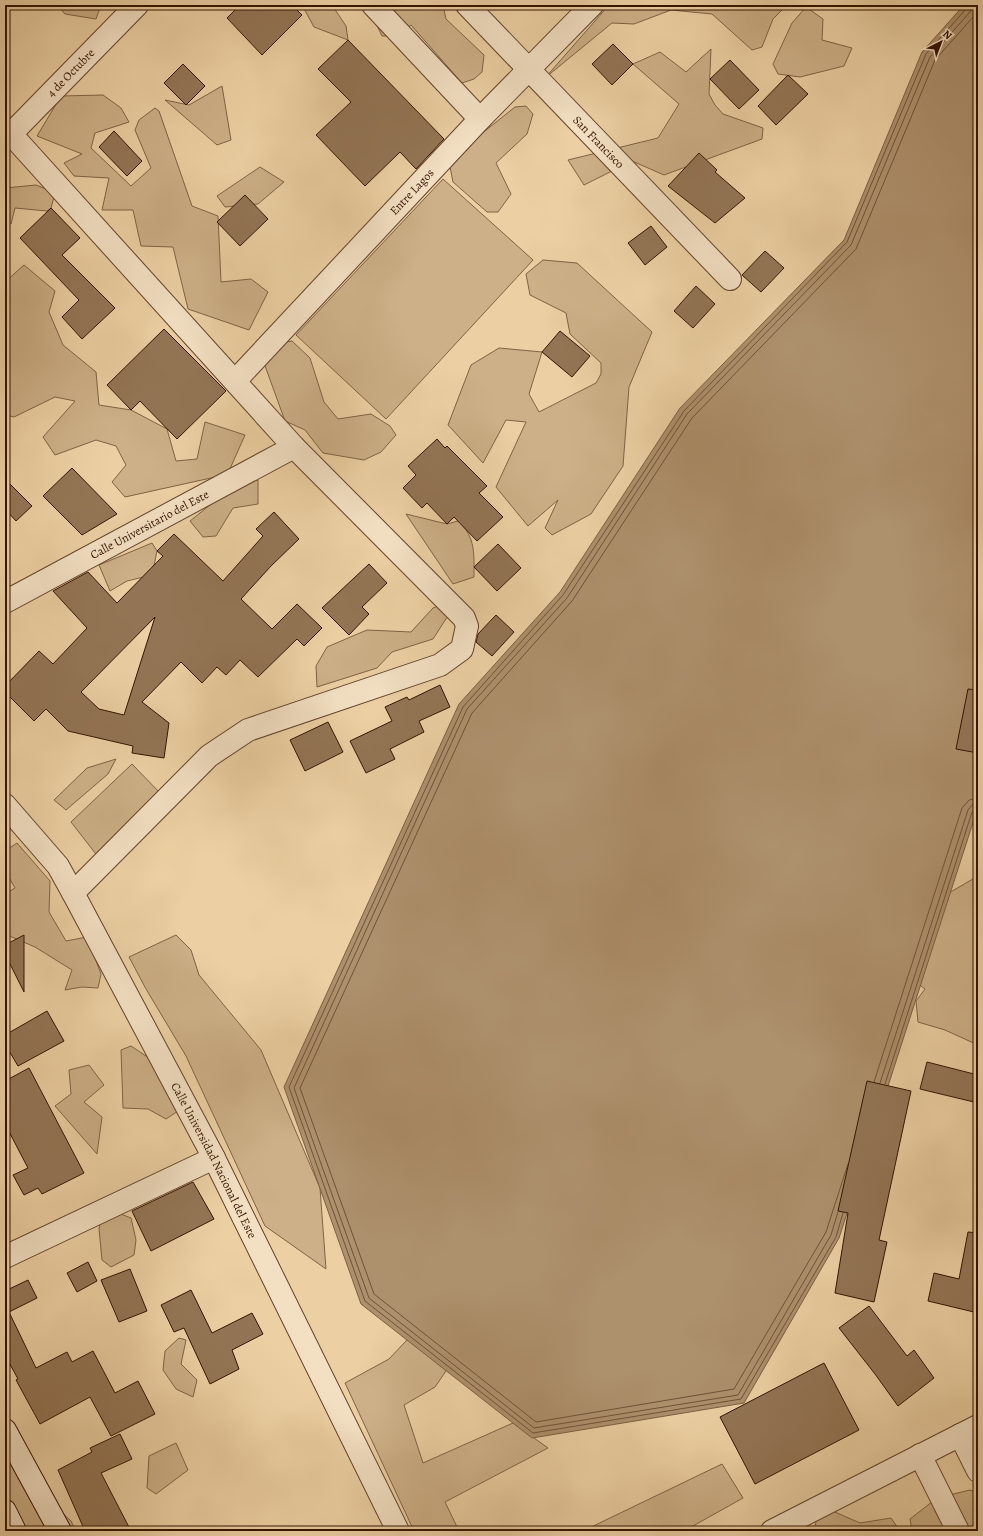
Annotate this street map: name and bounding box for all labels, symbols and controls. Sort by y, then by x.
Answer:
north arrow [921,22,961,62]
text: N [939,27,955,43]
street label: 4 de Octubre [43,45,98,101]
street label: San Francisco [569,112,628,172]
street label: Entre Lagos [386,165,438,218]
street label: Calle Universitario del Este [87,486,212,563]
street label: Calle Universidad Nacional del Este [167,1080,260,1241]

